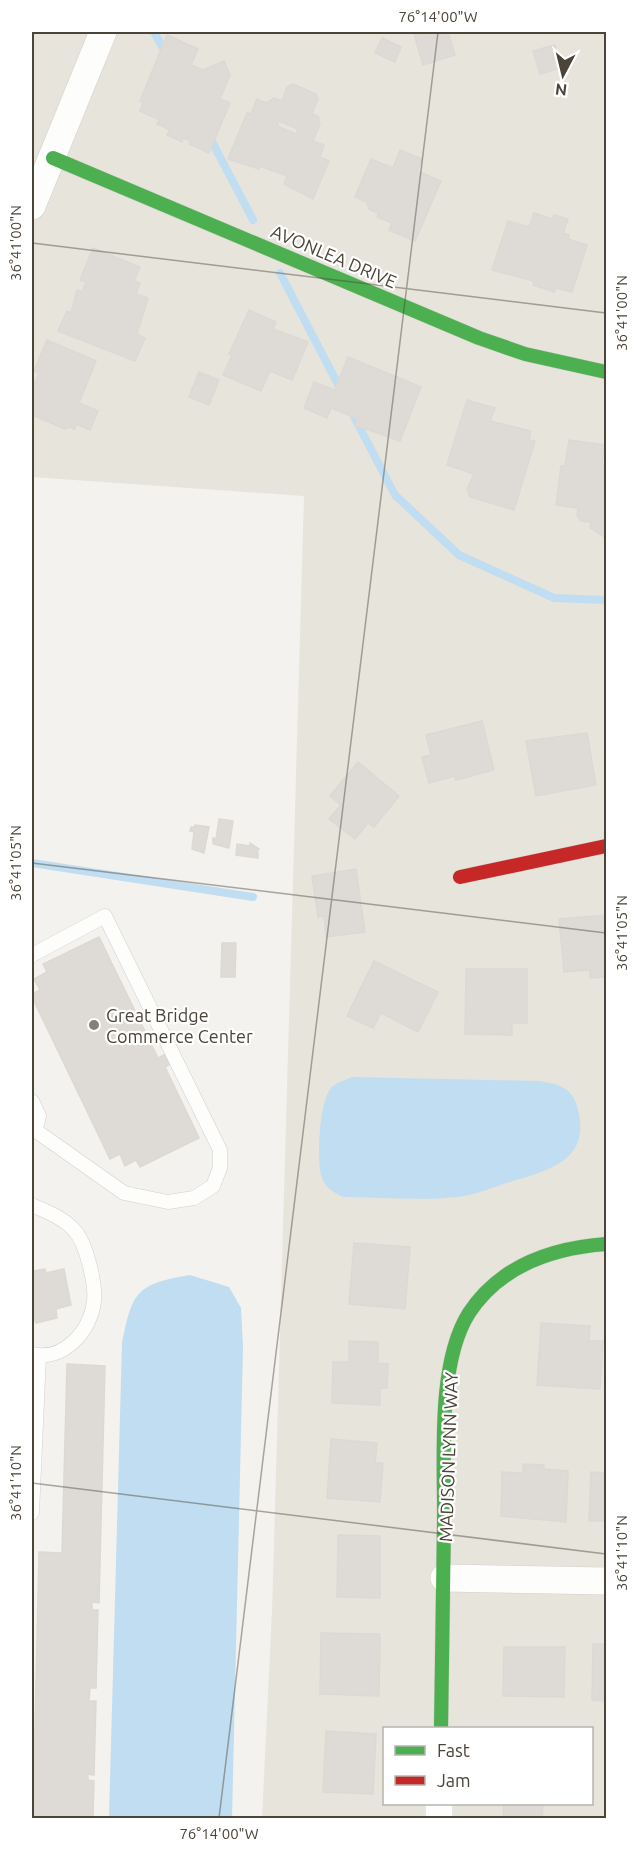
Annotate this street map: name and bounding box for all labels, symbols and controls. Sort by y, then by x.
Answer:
text: 76°14'00"W [398,8,478,25]
north arrow [533,45,593,105]
text: N [554,80,568,100]
text: 36°41'00"N [7,205,24,281]
street label: AVONLEA DRIVE [268,221,400,291]
text: 36°41'00"N [613,275,630,351]
text: 36°41'05"N [7,825,24,901]
text: 36°41'05"N [613,895,630,971]
place label: Great Bridge Commerce Center [106,1005,253,1046]
marker: Great Bridge Commerce Center [87,1018,101,1032]
street label: MADISON LYNN WAY [435,1371,461,1542]
text: 36°41'10"N [7,1445,24,1521]
text: 36°41'10"N [613,1515,630,1591]
legend [383,1727,593,1805]
text: Fast [437,1740,470,1760]
text: Jam [437,1770,471,1790]
text: 76°14'00"W [179,1825,259,1842]

